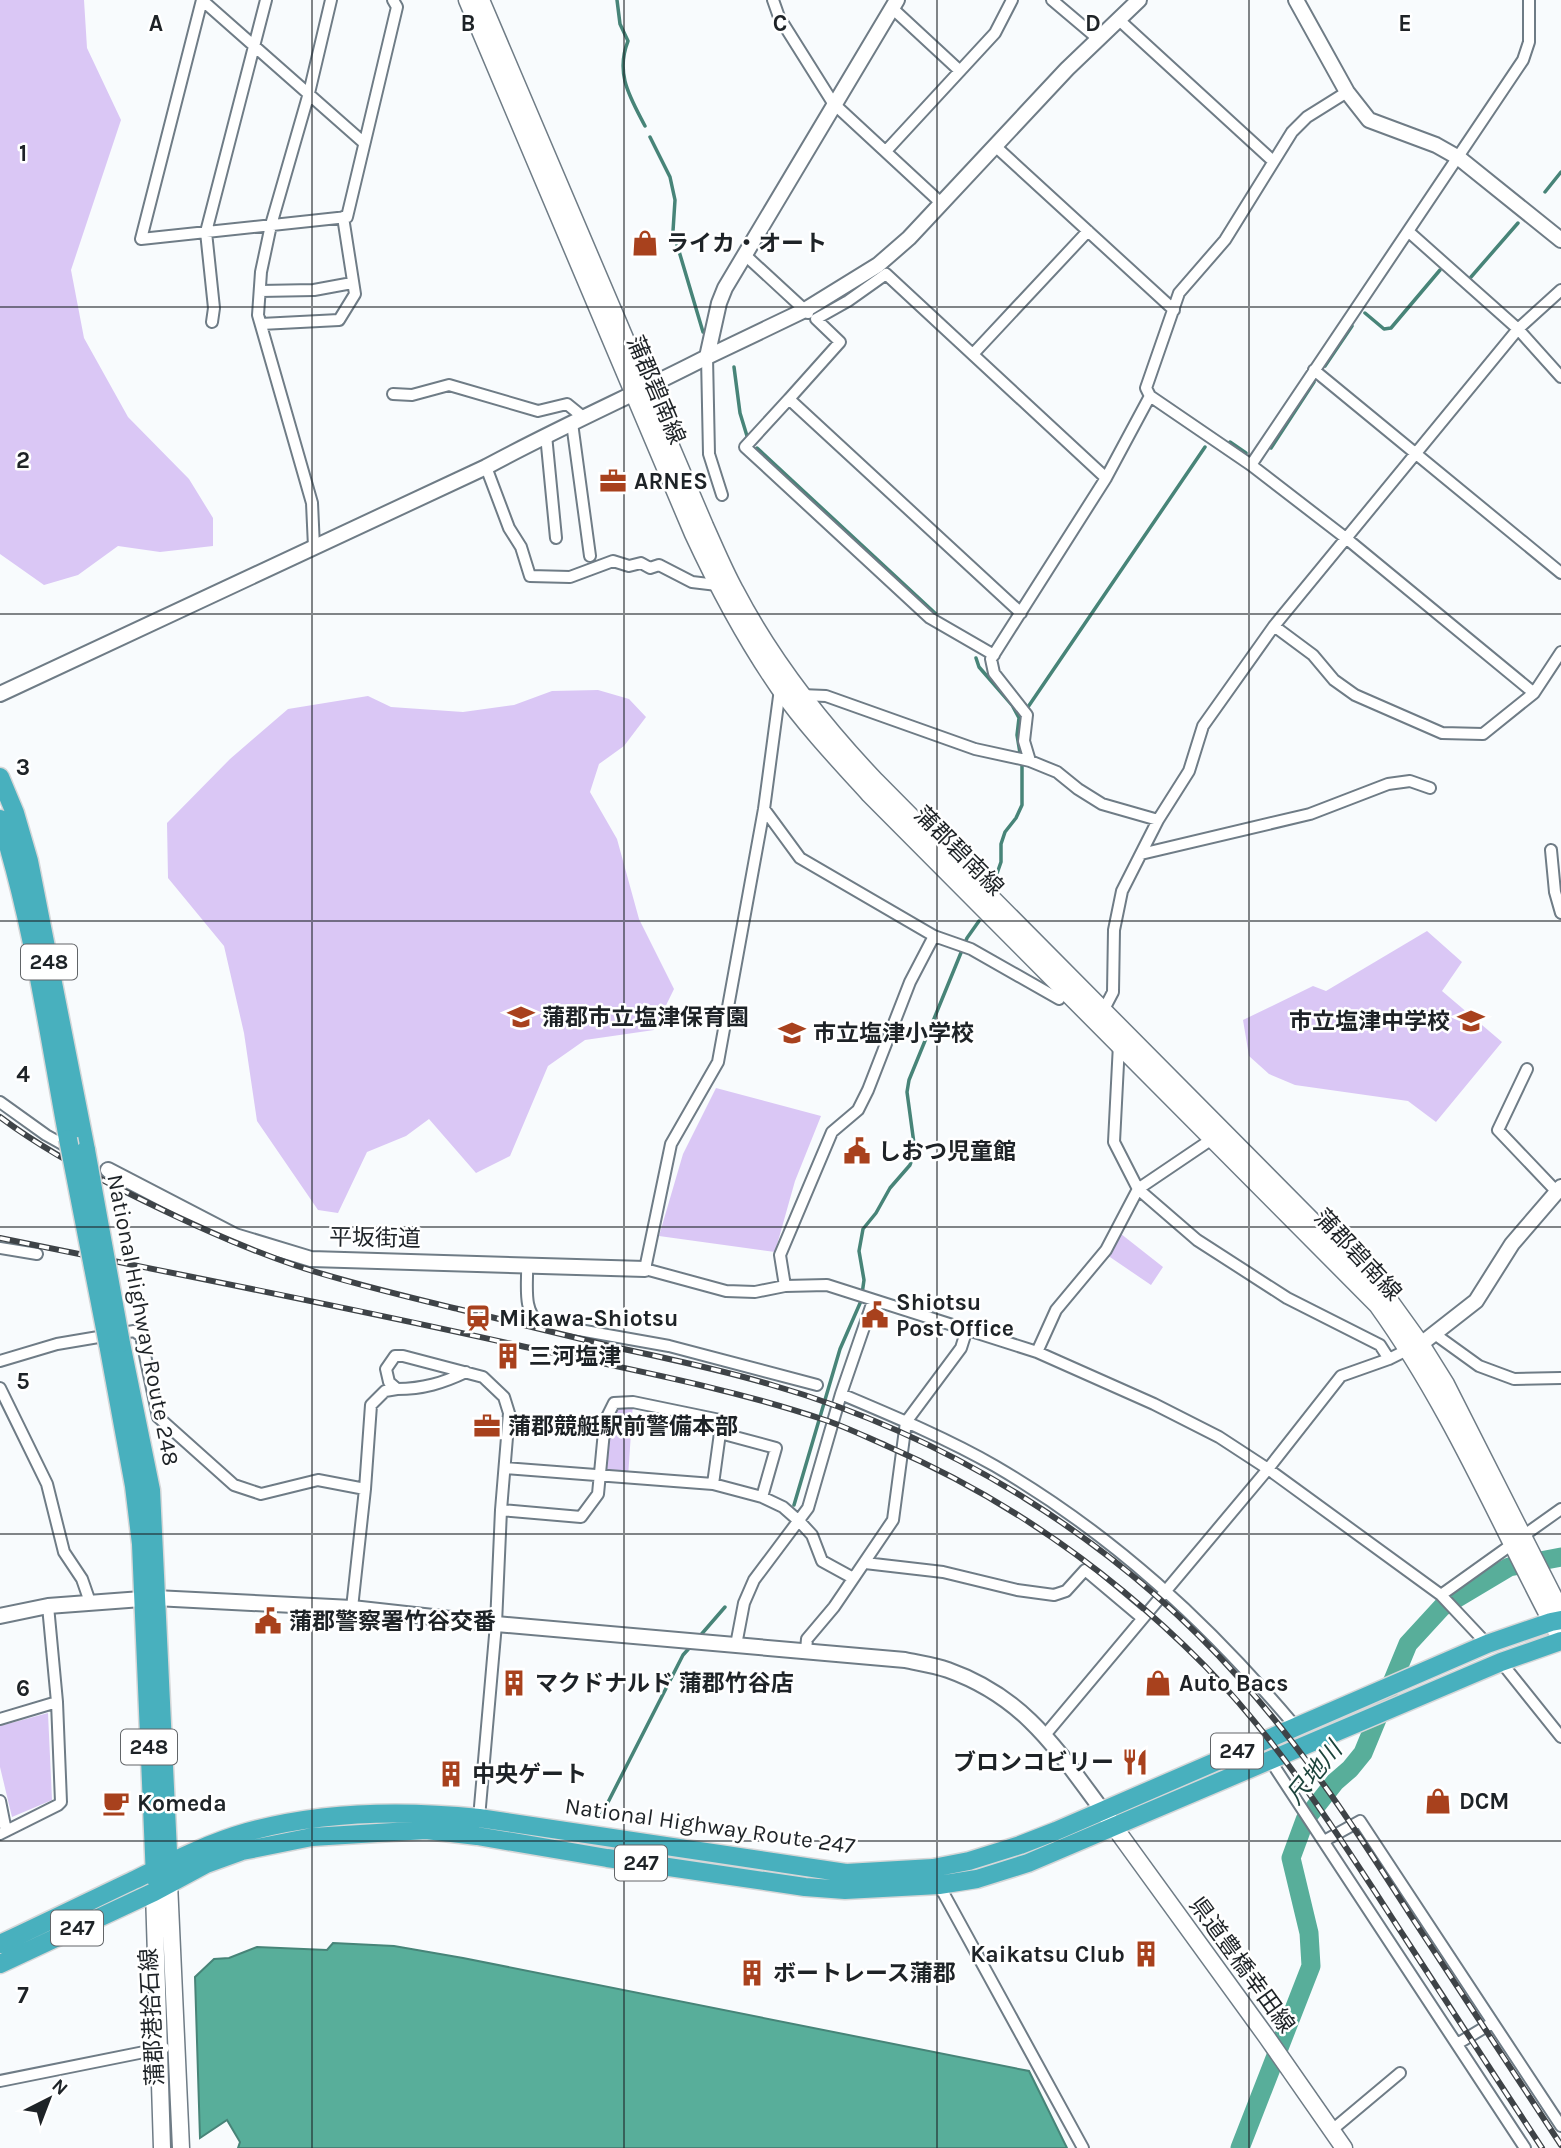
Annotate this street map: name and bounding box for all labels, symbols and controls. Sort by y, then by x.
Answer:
text: A [149,10,163,37]
text: B [461,10,475,37]
text: C [773,10,787,37]
text: D [1085,10,1101,37]
text: E [1398,10,1412,37]
text: 1 [19,140,27,167]
shop icon: ライカ・オート [630,228,660,258]
place label: ライカ・オート [666,230,827,257]
street label: 蒲郡碧南線 [621,332,691,448]
text: 2 [16,447,30,474]
office icon: ARNES [598,466,628,496]
place label: ARNES [634,468,708,495]
text: 3 [16,754,30,781]
street label: 蒲郡碧南線 [909,801,1009,901]
road number: 248 [21,944,77,979]
school or university icon: 蒲郡市立塩津保育園 [506,1002,536,1032]
place label: 蒲郡市立塩津保育園 [542,1004,749,1031]
school or university icon: 市立塩津中学校 [1456,1006,1486,1036]
place label: 市立塩津中学校 [1289,1008,1450,1035]
school or university icon: 市立塩津小学校 [777,1018,807,1048]
place label: 市立塩津小学校 [813,1020,974,1047]
text: 4 [16,1061,30,1088]
public building icon: しおつ児童館 [842,1136,872,1166]
place label: しおつ児童館 [878,1138,1016,1165]
street label: National Highway Route 248 [101,1172,185,1468]
street label: 蒲郡碧南線 [1309,1204,1407,1306]
street label: 平坂街道 [329,1224,421,1252]
place label: Shiotsu Post Office [896,1289,1014,1342]
public building icon: Shiotsu Post Office [860,1300,890,1330]
station icon: Mikawa-Shiotsu [463,1303,493,1333]
place label: Mikawa-Shiotsu [499,1305,678,1332]
building icon: 三河塩津 [493,1341,523,1371]
place label: 三河塩津 [529,1343,621,1370]
text: 5 [16,1368,30,1395]
office icon: 蒲郡競艇駅前警備本部 [472,1411,502,1441]
place label: 蒲郡競艇駅前警備本部 [508,1413,738,1440]
public building icon: 蒲郡警察署竹谷交番 [253,1606,283,1636]
place label: 蒲郡警察署竹谷交番 [289,1608,496,1635]
building icon: マクドナルド 蒲郡竹谷店 [499,1668,529,1698]
shop icon: Auto Bacs [1143,1668,1173,1698]
place label: マクドナルド 蒲郡竹谷店 [535,1670,794,1697]
place label: Auto Bacs [1179,1670,1288,1697]
text: 6 [16,1675,30,1702]
road number: 248 [121,1730,177,1764]
road number: 247 [1211,1734,1263,1768]
water label: 尺地川 [1280,1734,1349,1810]
restaurant icon: ブロンコビリー [1120,1747,1150,1777]
place label: ブロンコビリー [953,1749,1114,1776]
building icon: 中央ゲート [436,1759,466,1789]
place label: 中央ゲート [472,1761,587,1788]
shop icon: DCM [1423,1786,1453,1816]
cafe icon: Komeda [101,1788,131,1818]
place label: DCM [1459,1788,1509,1815]
place label: Komeda [137,1790,227,1817]
street label: National Highway Route 247 [563,1792,857,1860]
road number: 247 [615,1846,667,1881]
street label: 県道豊橋幸田線 [1184,1892,1300,2038]
road number: 247 [51,1910,103,1946]
building icon: Kaikatsu Club [1131,1939,1161,1969]
place label: Kaikatsu Club [970,1941,1125,1968]
street label: 蒲郡港拾石線 [135,1947,169,2087]
building icon: ボートレース蒲郡 [737,1958,767,1988]
place label: ボートレース蒲郡 [773,1960,956,1987]
text: 7 [17,1982,29,2009]
north arrow [14,2064,84,2134]
text: N [47,2074,72,2100]

